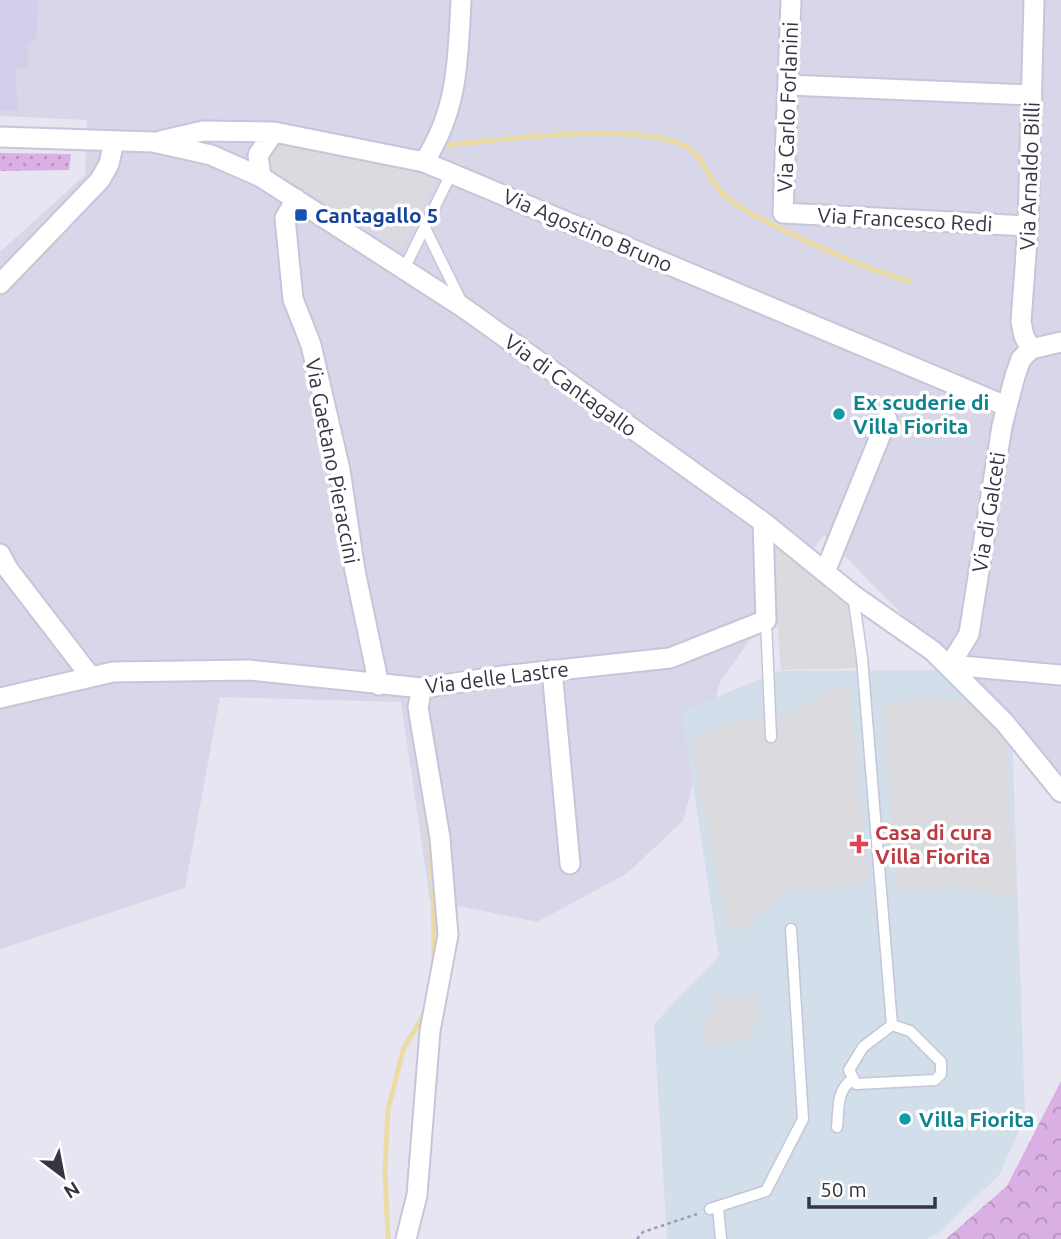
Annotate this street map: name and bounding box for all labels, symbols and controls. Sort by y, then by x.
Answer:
street label: Via Carlo Forlanini [772,21,802,193]
street label: Via Arnaldo Billi [1014,101,1044,251]
street label: Via Agostino Bruno [500,183,676,277]
street label: Via Francesco Redi [817,202,993,236]
place label: Cantagallo 5 [315,203,438,227]
marker: Cantagallo 5 [293,207,309,223]
street label: Via di Cantagallo [500,329,642,441]
street label: Via Gaetano Pieraccini [301,356,365,566]
place label: Ex scuderie di Villa Fiorita [853,390,989,438]
marker: Ex scuderie di Villa Fiorita [831,406,847,422]
street label: Via di Galceti [967,450,1009,574]
street label: Via delle Lastre [424,656,570,698]
place label: Casa di cura Villa Fiorita [875,820,992,868]
marker: Casa di cura Villa Fiorita [849,834,869,854]
place label: Villa Fiorita [919,1107,1034,1131]
marker: Villa Fiorita [897,1111,913,1127]
north arrow [28,1141,98,1211]
scale bar [809,1166,935,1210]
text: N [60,1177,84,1204]
text: 50 m [820,1177,867,1201]

